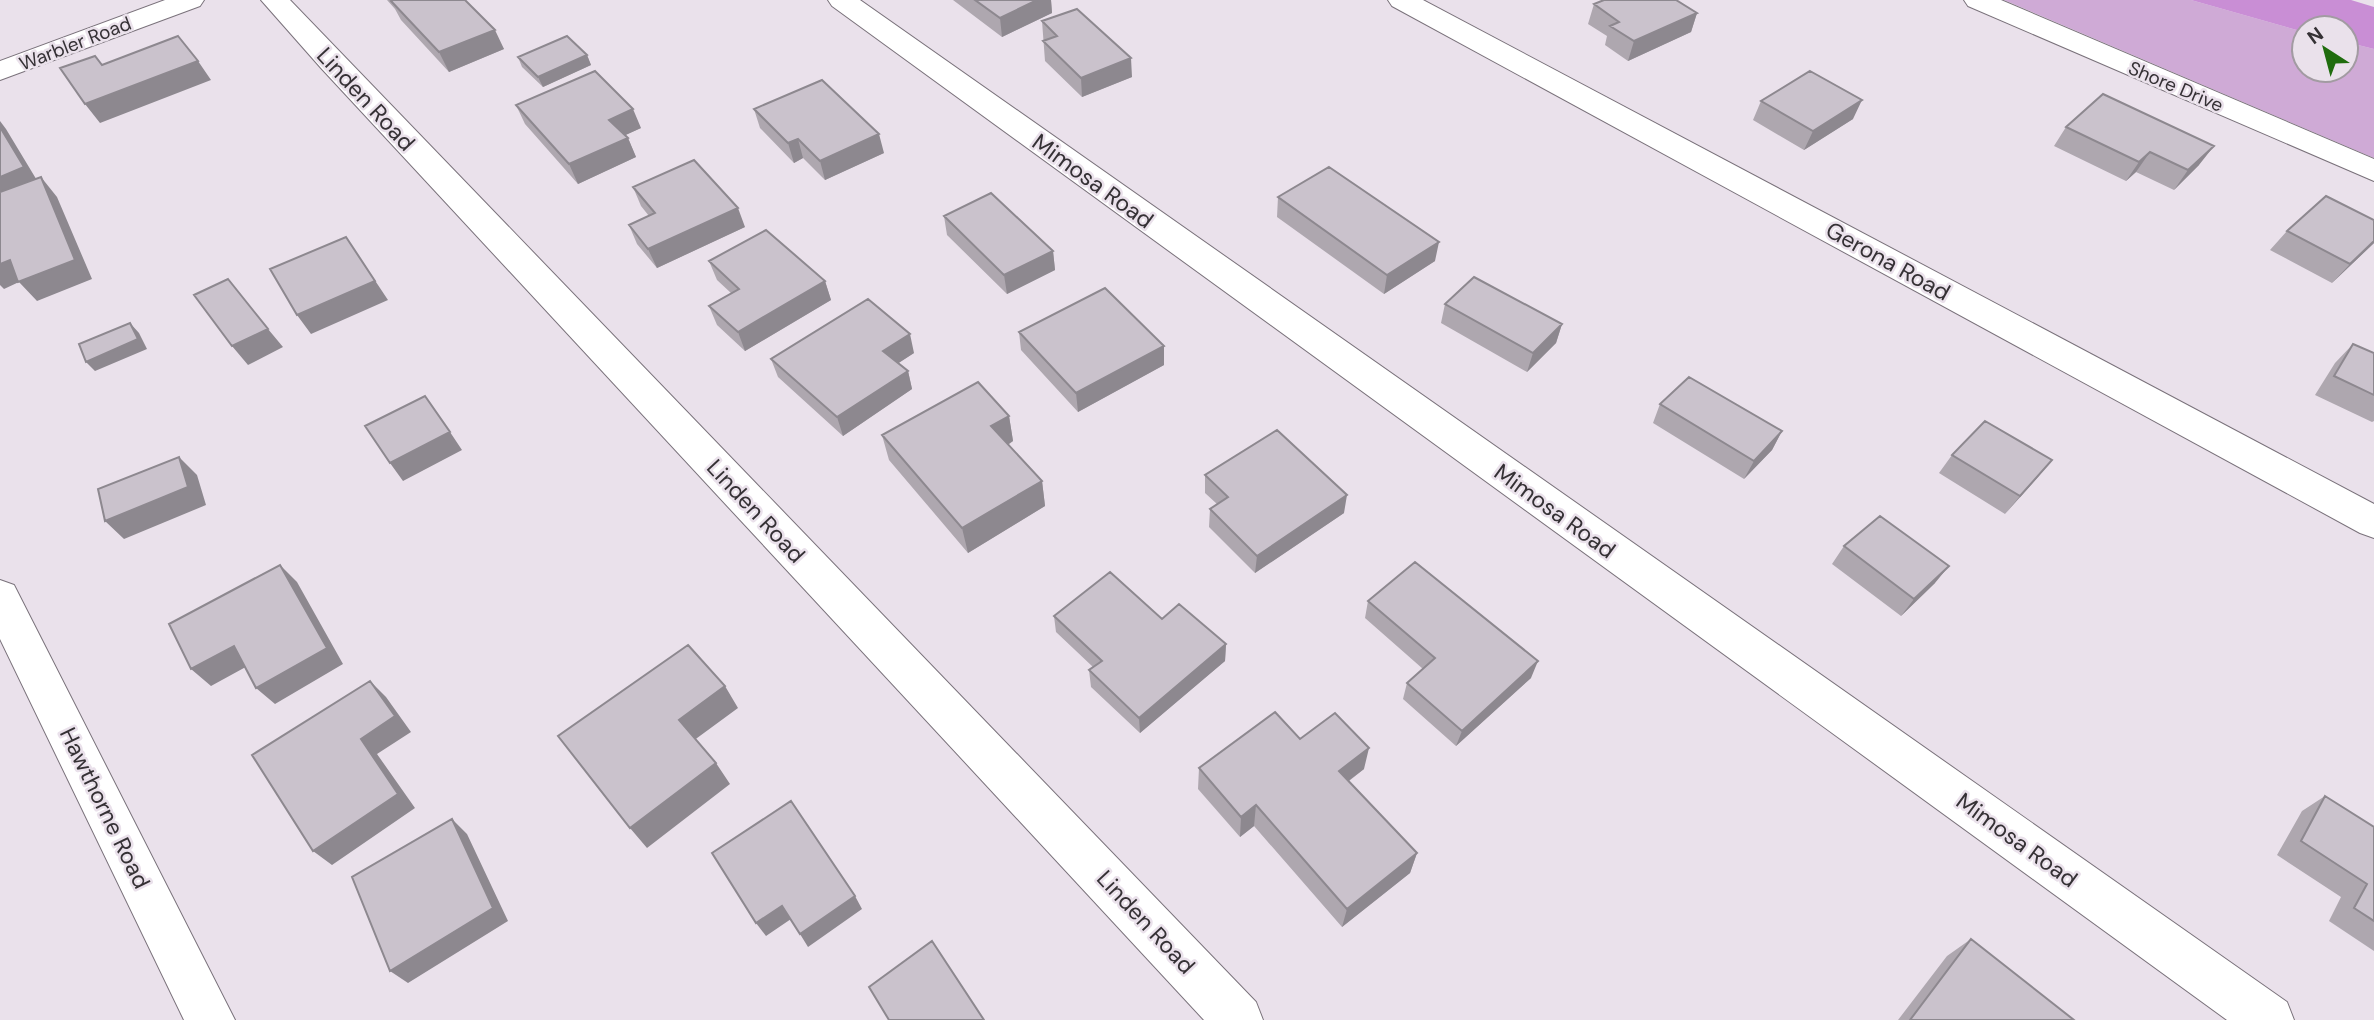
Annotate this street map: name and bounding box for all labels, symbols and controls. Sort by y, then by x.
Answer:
street label: Warbler Road [16,11,135,76]
north arrow [2290,14,2360,84]
text: N [2302,21,2328,50]
street label: Linden Road [310,41,422,157]
street label: Shore Drive [2125,55,2227,118]
street label: Mimosa Road [1026,127,1160,235]
street label: Gerona Road [1821,215,1955,307]
street label: Linden Road [700,453,812,569]
street label: Mimosa Road [1488,457,1622,565]
street label: Hawthorne Road [53,722,157,894]
street label: Mimosa Road [1950,786,2084,894]
street label: Linden Road [1090,864,1202,980]

